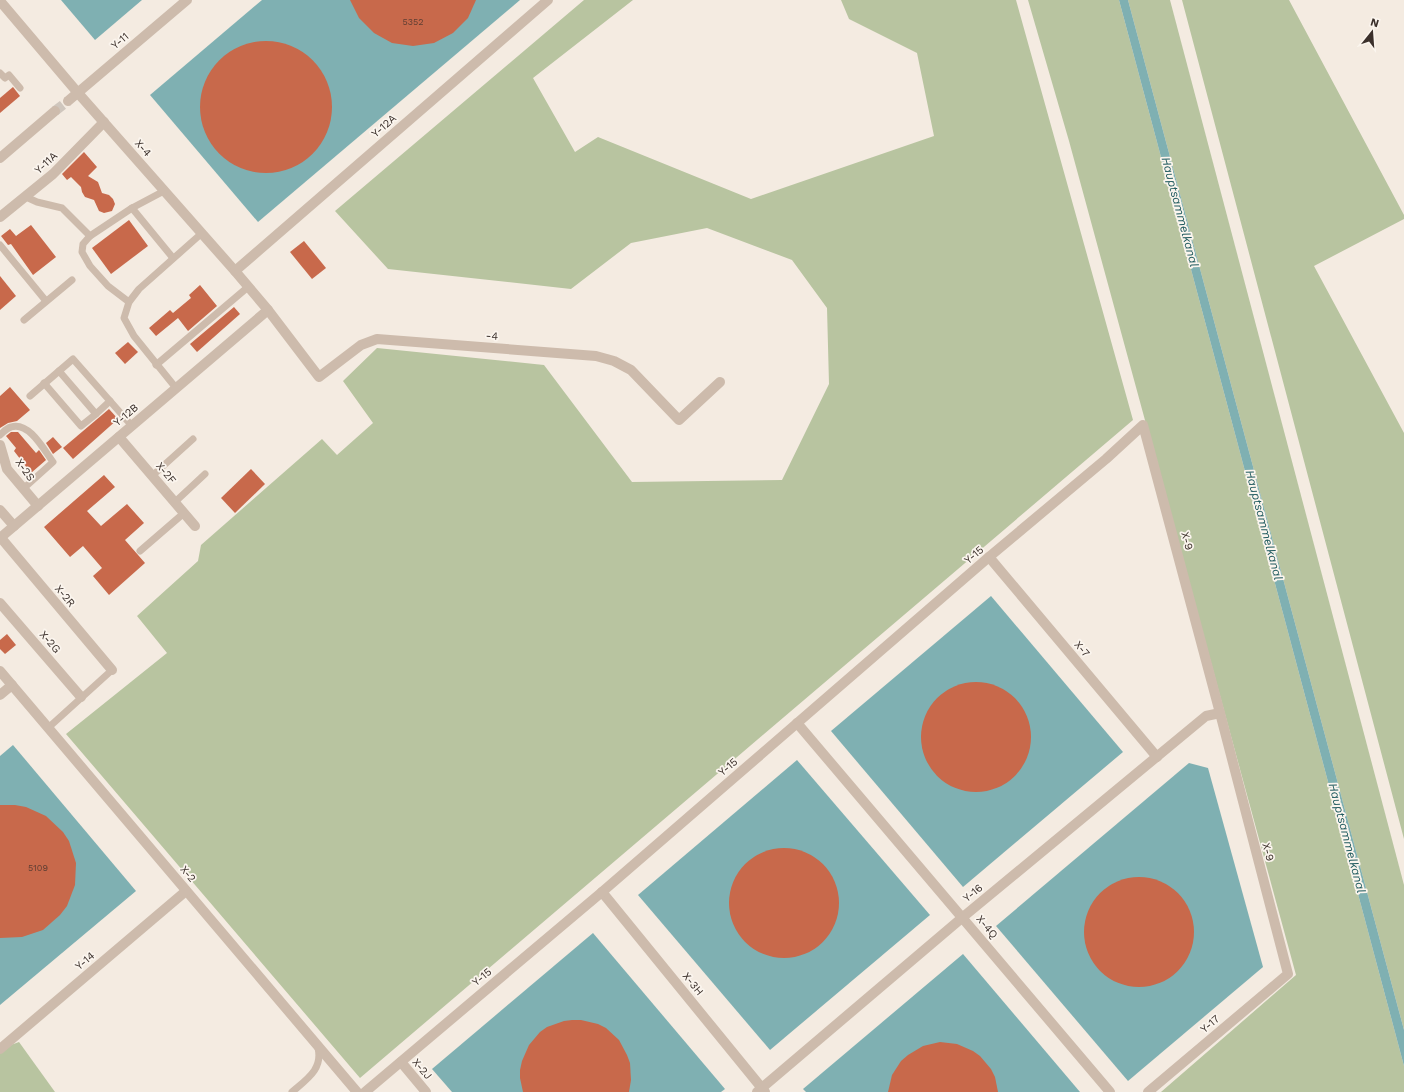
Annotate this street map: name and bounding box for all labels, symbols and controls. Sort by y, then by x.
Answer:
north arrow [1352,12,1392,52]
text: N [1369,16,1381,30]
house number: 5352 [403,17,423,27]
street label: Y-11 [109,30,131,52]
street label: Y-12A [369,112,399,140]
street label: X-4 [132,137,154,159]
street label: Y-11A [32,149,60,177]
water label: Hauptsammelkanal [1159,156,1201,269]
street label: -4 [485,329,499,343]
street label: Y-12B [111,401,141,429]
street label: X-2S [13,456,37,484]
street label: X-2F [153,460,179,487]
water label: Hauptsammelkanal [1243,469,1285,582]
street label: X-9 [1178,531,1196,552]
street label: Y-15 [962,543,986,567]
street label: X-2R [52,582,78,610]
street label: X-2G [37,628,63,656]
street label: X-7 [1072,638,1092,660]
street label: Y-15 [716,755,740,779]
water label: Hauptsammelkanal [1326,782,1368,895]
street label: X-9 [1259,842,1277,863]
house number: 5109 [28,863,48,873]
street label: X-2 [177,863,199,885]
street label: Y-16 [961,881,986,905]
street label: X-4Q [973,913,1001,941]
street label: Y-14 [73,949,98,973]
street label: Y-15 [470,965,494,989]
street label: X-3H [680,970,706,998]
street label: Y-17 [1198,1012,1222,1036]
street label: X-2J [409,1056,435,1082]

